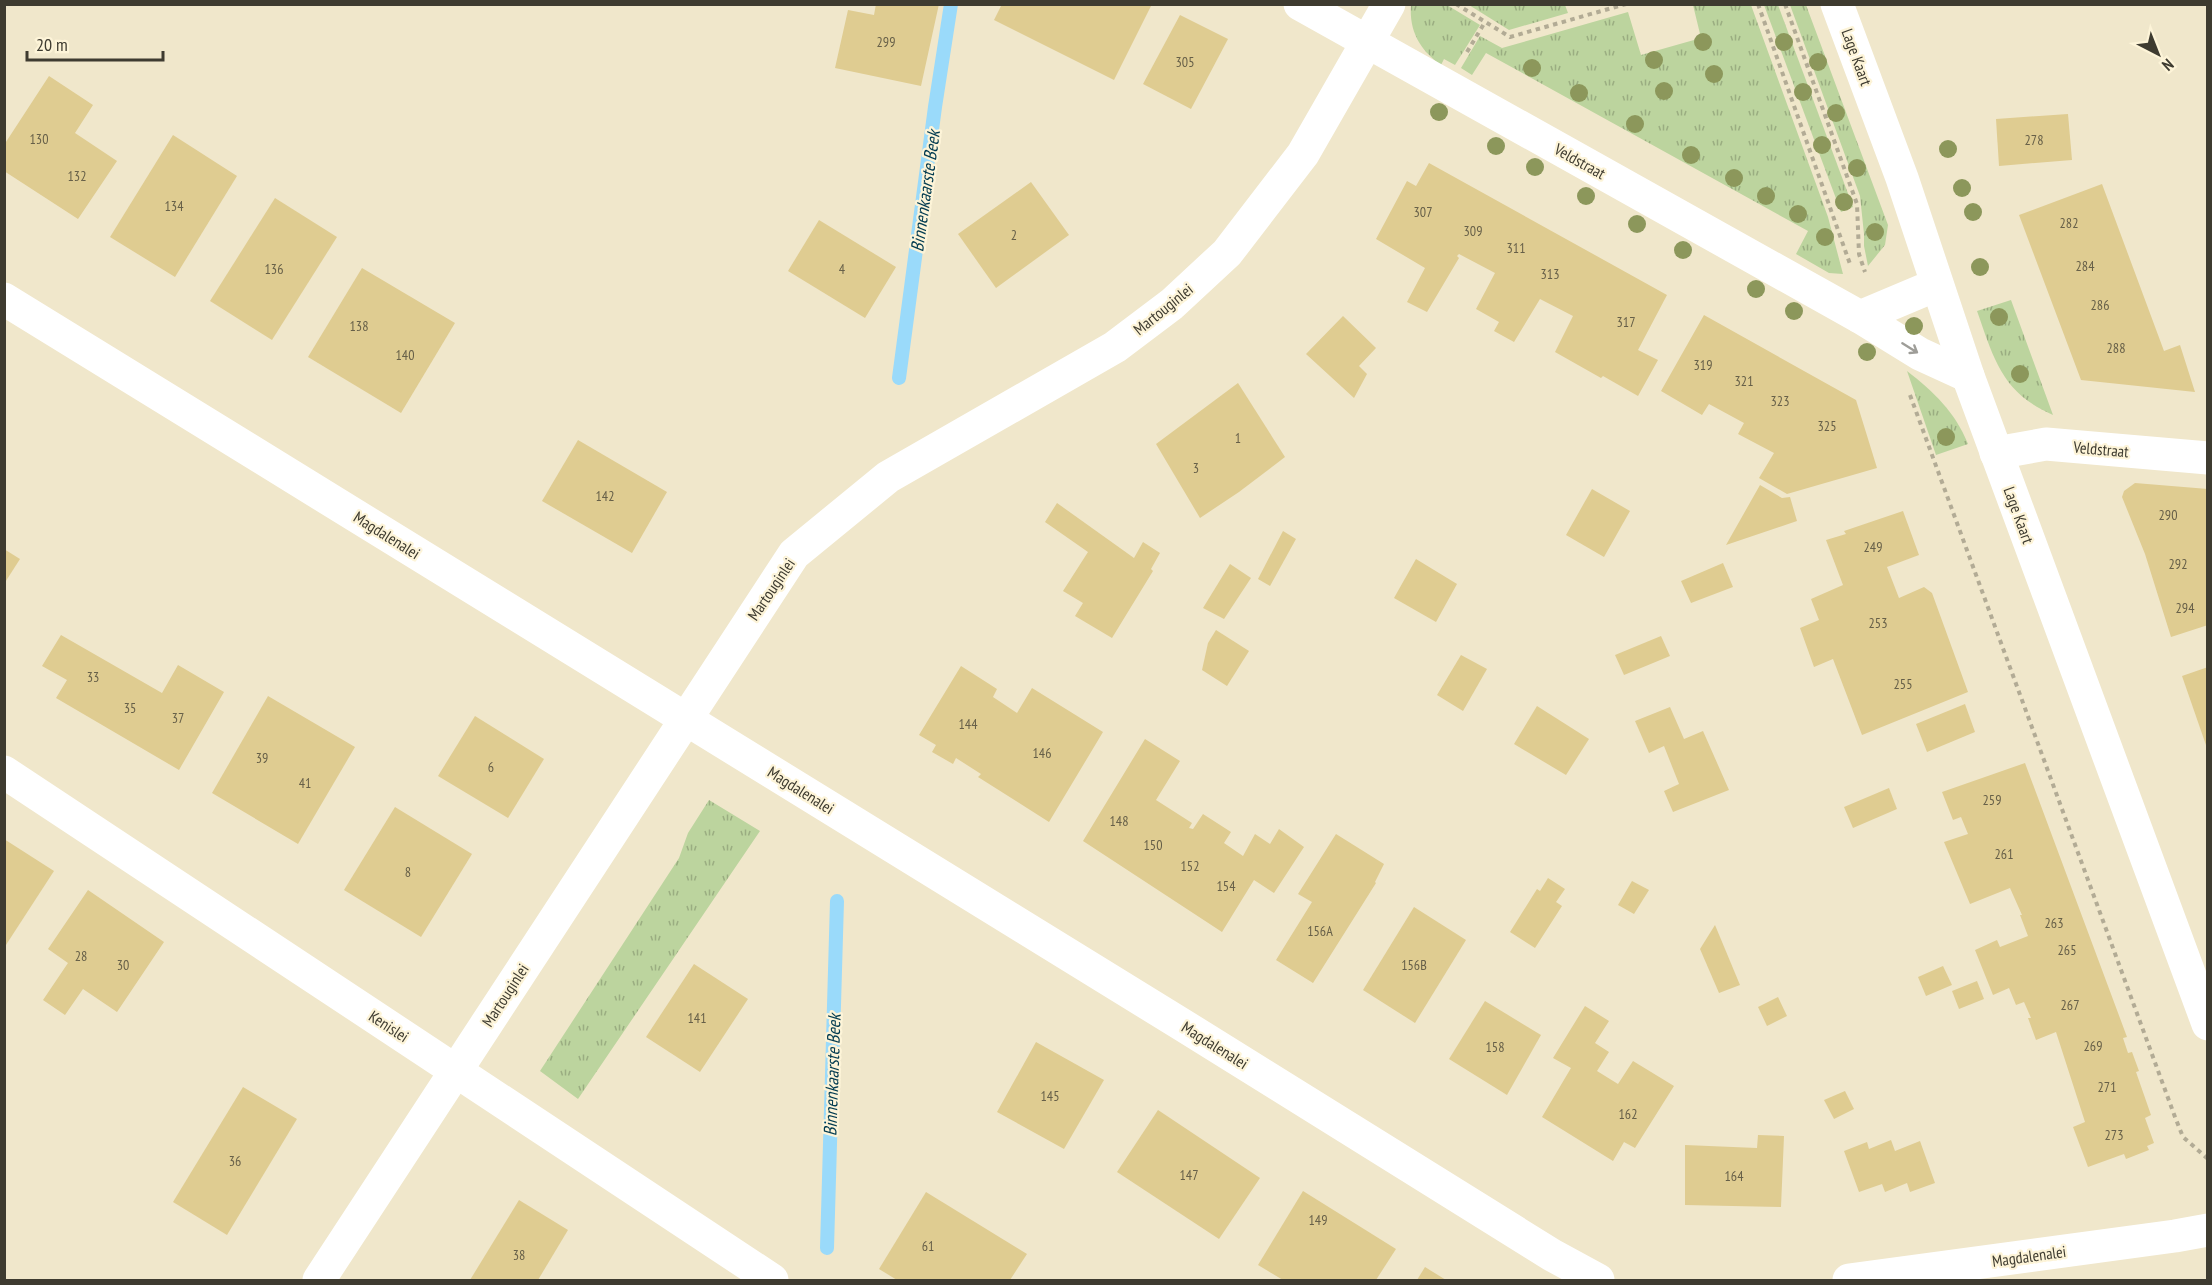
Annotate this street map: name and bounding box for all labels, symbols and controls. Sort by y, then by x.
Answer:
scale bar [27,24,164,62]
north arrow [2128,24,2188,84]
street label: Lage Kaart [1837,26,1877,89]
text: 20 m [36,33,68,56]
house number: 299 [877,33,895,51]
house number: 305 [1176,53,1194,71]
text: N [2158,55,2178,75]
water label: Binnenkaarste Beek [905,127,945,253]
house number: 130 [30,130,48,148]
house number: 278 [2025,131,2043,149]
street label: Veldstraat [1550,138,1610,183]
house number: 132 [68,167,86,185]
house number: 134 [165,197,184,215]
house number: 307 [1414,203,1432,221]
house number: 282 [2060,214,2078,232]
house number: 309 [1464,222,1482,240]
house number: 2 [1011,226,1017,244]
house number: 311 [1507,239,1525,257]
house number: 284 [2076,257,2095,275]
house number: 136 [265,260,283,278]
house number: 4 [839,260,846,278]
house number: 313 [1541,265,1559,283]
street label: Martouginlei [1129,279,1197,339]
house number: 286 [2091,296,2109,314]
house number: 317 [1617,313,1635,331]
house number: 138 [350,317,368,335]
house number: 288 [2107,339,2125,357]
one-way arrow [1901,343,1918,355]
house number: 140 [396,346,414,364]
house number: 319 [1694,356,1712,374]
house number: 321 [1735,372,1753,390]
house number: 323 [1771,392,1789,410]
house number: 325 [1818,417,1836,435]
house number: 1 [1235,429,1241,447]
street label: Veldstraat [2072,437,2130,461]
house number: 3 [1193,459,1199,477]
street label: Lage Kaart [1999,484,2039,547]
house number: 142 [596,487,614,505]
house number: 290 [2159,506,2177,524]
street label: Magdalenalei [350,507,424,563]
house number: 249 [1864,538,1882,556]
street label: Martouginlei [743,554,799,624]
house number: 292 [2169,555,2187,573]
house number: 294 [2176,599,2195,617]
house number: 253 [1869,614,1887,632]
house number: 33 [87,668,99,686]
house number: 255 [1894,675,1912,693]
house number: 35 [124,699,136,717]
house number: 37 [172,709,184,727]
house number: 144 [959,715,978,733]
house number: 146 [1033,744,1051,762]
house number: 39 [256,749,268,767]
house number: 6 [488,758,494,776]
street label: Magdalenalei [764,762,838,818]
house number: 41 [299,774,311,792]
house number: 259 [1983,791,2001,809]
house number: 148 [1110,812,1128,830]
house number: 150 [1144,836,1162,854]
house number: 261 [1995,845,2013,863]
house number: 152 [1181,857,1199,875]
house number: 8 [405,863,411,881]
house number: 154 [1217,877,1236,895]
house number: 263 [2045,914,2063,932]
house number: 156A [1307,922,1333,940]
house number: 265 [2058,941,2076,959]
house number: 28 [75,947,87,965]
house number: 30 [117,956,129,974]
house number: 156B [1401,956,1427,974]
street label: Martouginlei [477,960,533,1030]
house number: 267 [2061,996,2079,1014]
street label: Kenislei [365,1006,413,1046]
house number: 141 [688,1009,706,1027]
water label: Binnenkaarste Beek [818,1012,846,1136]
street label: Magdalenalei [1178,1017,1252,1073]
house number: 269 [2084,1037,2102,1055]
house number: 158 [1486,1038,1504,1056]
house number: 271 [2098,1078,2116,1096]
house number: 145 [1041,1087,1059,1105]
house number: 162 [1619,1105,1637,1123]
house number: 273 [2105,1126,2123,1144]
house number: 36 [229,1152,241,1170]
house number: 147 [1180,1166,1198,1184]
house number: 164 [1725,1167,1744,1185]
house number: 149 [1309,1211,1327,1229]
house number: 61 [922,1237,934,1255]
street label: Magdalenalei [1991,1241,2067,1271]
house number: 38 [513,1246,525,1264]

